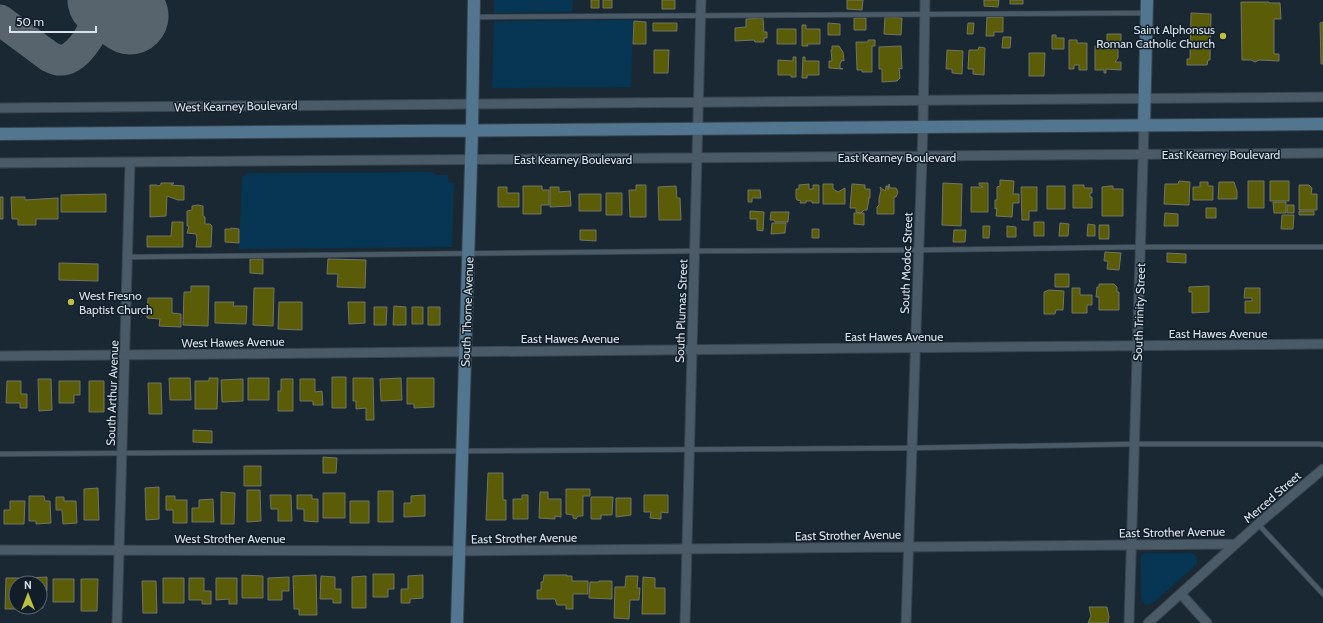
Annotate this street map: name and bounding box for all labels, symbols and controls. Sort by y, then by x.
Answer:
scale bar [10,8,96,34]
text: 50 m [16,14,44,29]
place label: Saint Alphonsus Roman Catholic Church [1096,22,1215,51]
marker: Saint Alphonsus Roman Catholic Church [1218,31,1228,41]
street label: West Kearney Boulevard [174,97,298,115]
street label: East Kearney Boulevard [1162,147,1280,162]
street label: East Kearney Boulevard [838,150,956,165]
street label: East Kearney Boulevard [514,152,632,167]
street label: South Modoc Street [897,212,915,314]
street label: South Thorne Avenue [458,257,476,367]
street label: South Plumas Street [672,259,690,363]
street label: South Trinity Street [1130,263,1148,361]
place label: West Fresno Baptist Church [79,288,153,317]
marker: West Fresno Baptist Church [66,297,76,307]
street label: East Hawes Avenue [1169,326,1267,341]
street label: East Hawes Avenue [845,329,943,344]
street label: East Hawes Avenue [521,331,619,346]
street label: West Hawes Avenue [181,334,285,350]
street label: South Arthur Avenue [103,340,121,446]
street label: Merced Street [1240,468,1304,526]
street label: East Strother Avenue [1119,524,1225,540]
street label: East Strother Avenue [795,527,901,543]
street label: East Strother Avenue [471,530,577,546]
street label: West Strother Avenue [174,531,286,546]
north arrow [8,575,48,615]
text: N [24,578,32,592]

